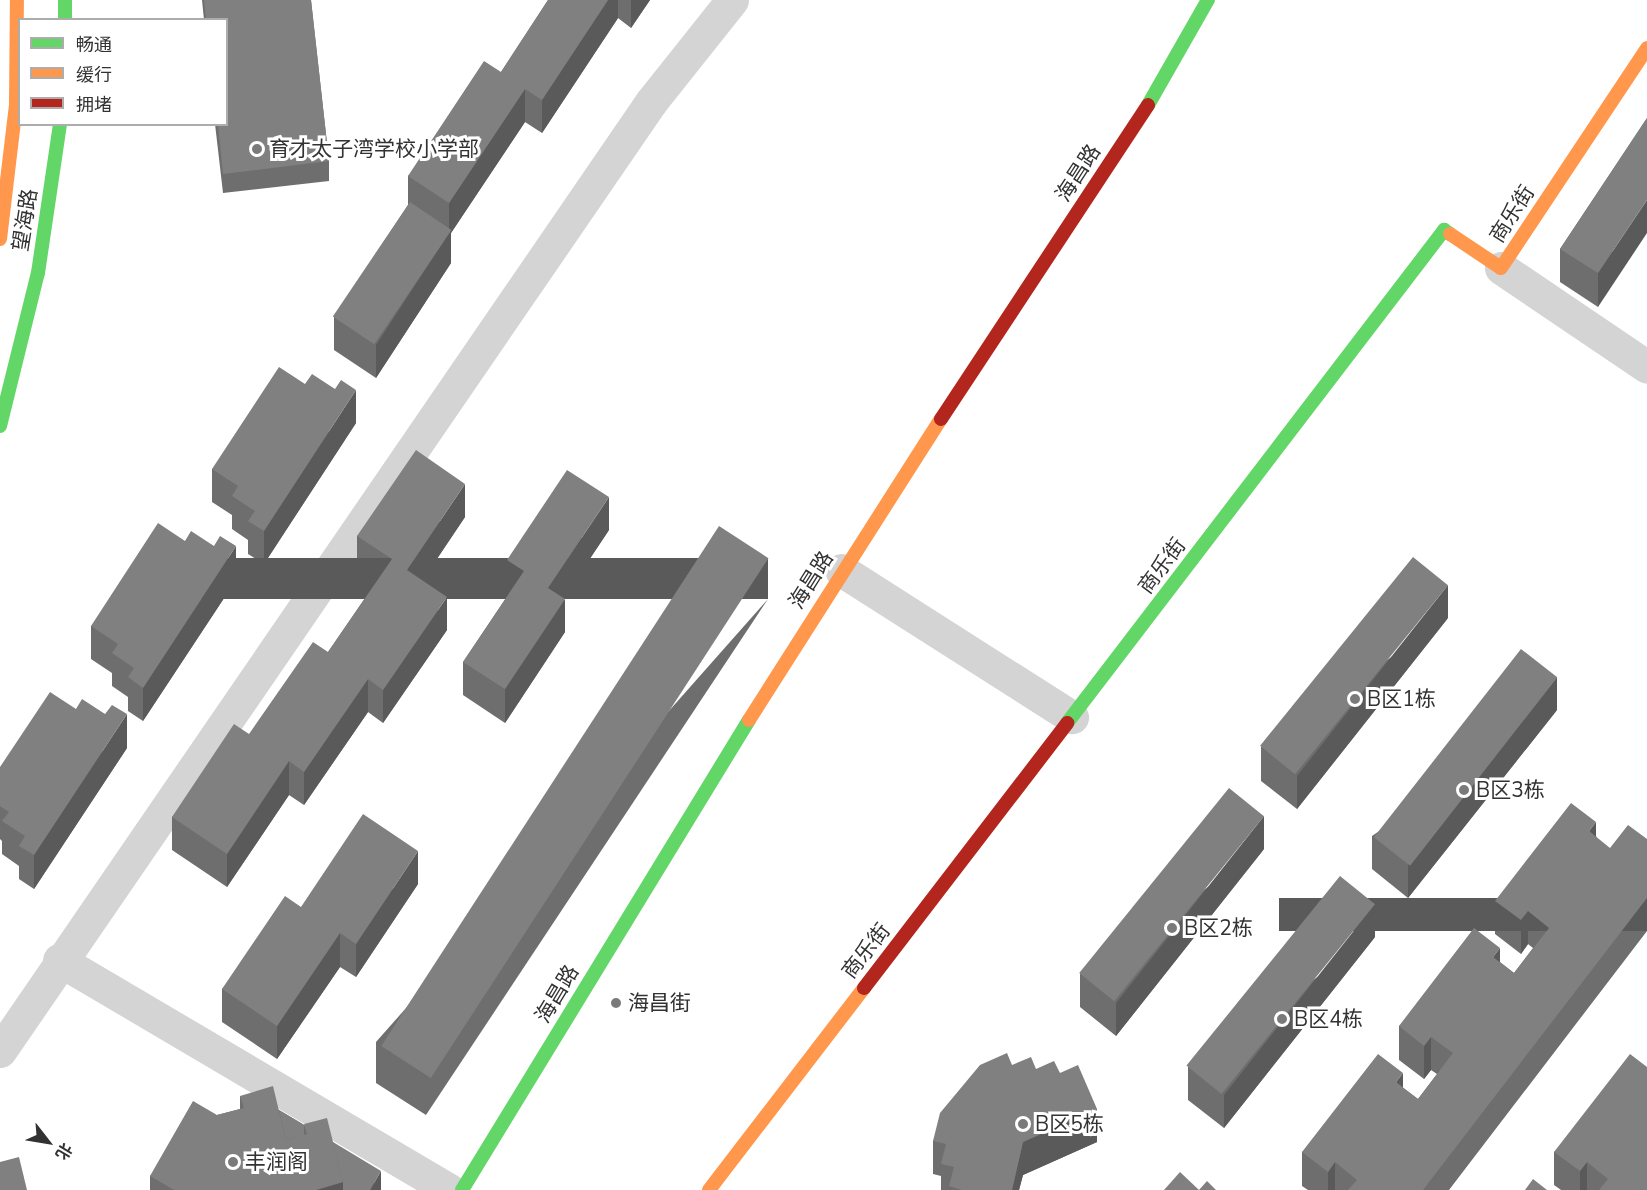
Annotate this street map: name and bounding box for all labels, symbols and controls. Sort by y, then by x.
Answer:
legend [18,18,228,126]
text: 畅通 [76,33,112,57]
text: 缓行 [76,63,112,87]
text: 拥堵 [76,93,112,117]
place label: 育才太子湾学校小学部 [269,136,479,162]
street label: 海昌路 [1050,140,1106,206]
marker: 育才太子湾学校小学部 [250,142,264,156]
street label: 商乐街 [1484,181,1540,247]
street label: 望海路 [8,187,42,253]
street label: 商乐街 [1133,533,1191,599]
street label: 海昌路 [784,547,838,613]
place label: B区1栋 [1367,686,1436,712]
marker: B区1栋 [1348,692,1362,706]
place label: B区3栋 [1476,777,1545,803]
marker: B区3栋 [1457,783,1471,797]
place label: B区2栋 [1184,915,1253,941]
street label: 商乐街 [837,918,895,984]
marker: B区2栋 [1165,921,1179,935]
street label: 海昌路 [530,961,584,1027]
place label: 海昌街 [628,990,691,1016]
marker: 海昌街 [609,996,623,1010]
place label: B区4栋 [1294,1006,1363,1032]
marker: B区4栋 [1275,1012,1289,1026]
place label: B区5栋 [1035,1111,1104,1137]
north arrow [18,1112,78,1172]
marker: B区5栋 [1016,1117,1030,1131]
text: 北 [50,1139,77,1164]
place label: 丰润阁 [245,1149,308,1175]
marker: 丰润阁 [226,1155,240,1169]

